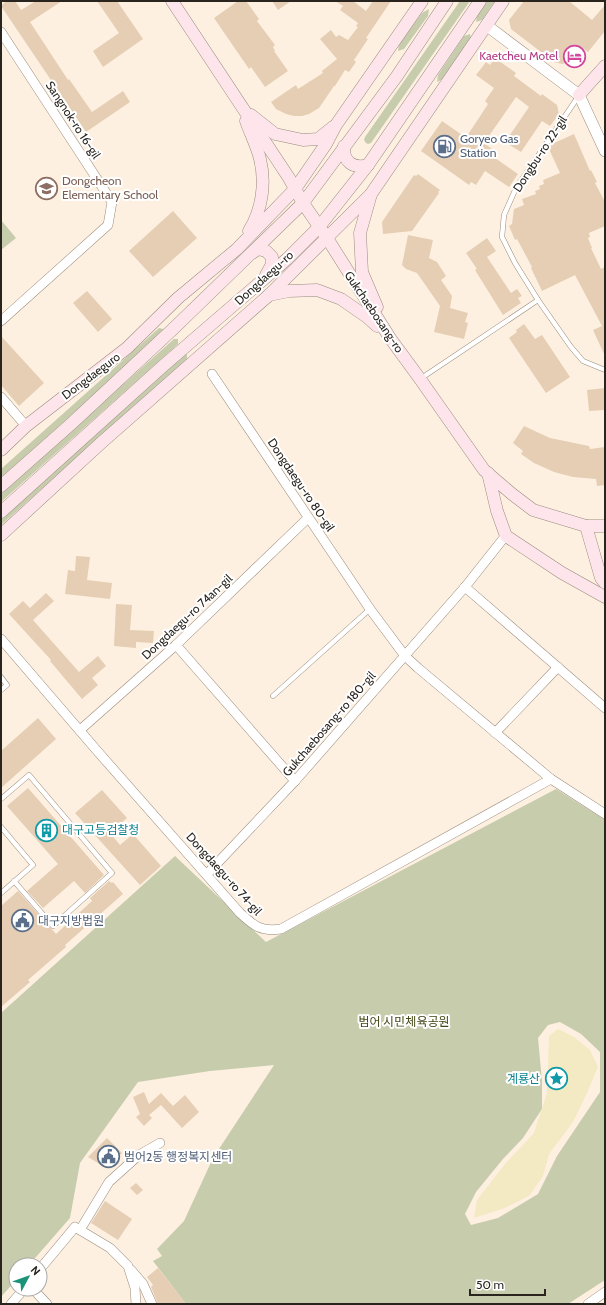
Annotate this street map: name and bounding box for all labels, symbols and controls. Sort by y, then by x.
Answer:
hotel icon: Kaetcheu Motel [561,43,587,69]
place label: Kaetcheu Motel [479,48,558,63]
street label: Sangnok-ro 16-gil [43,78,104,161]
street label: Dongbu-ro 22-gil [509,113,570,195]
place label: Goryeo Gas Station [460,131,519,160]
fuel station icon: Goryeo Gas Station [432,133,458,159]
place label: Dongcheon Elementary School [62,173,158,202]
school or university icon: Dongcheon Elementary School [34,175,60,201]
street label: Dongdaegu-ro [231,247,297,308]
street label: Gukchaebosang-ro [342,268,407,356]
street label: Dongdaeguro [59,349,123,402]
street label: Dongdaegu-ro 80-gil [265,435,338,534]
street label: Dongdaegu-ro 74an-gil [138,571,235,663]
street label: Gukchaebosang-ro 180-gil [279,668,378,779]
building icon: 대구고등검찰청 [34,817,60,843]
place label: 대구고등검찰청 [62,822,139,837]
street label: Dongdaegu-ro 74-gil [183,829,266,918]
public building icon: 대구지방법원 [10,908,36,934]
place label: 대구지방법원 [38,913,104,928]
park label: 범어 시민체육공원 [358,1014,450,1029]
place icon: 계룡산 [543,1066,569,1092]
place label: 계룡산 [507,1071,540,1086]
public building icon: 범어2동 행정복지센터 [95,1144,121,1170]
place label: 범어2동 행정복지센터 [124,1149,232,1164]
north arrow [8,1257,48,1297]
text: N [28,1263,43,1278]
scale bar [470,1271,545,1297]
text: 50 m [476,1277,504,1292]

